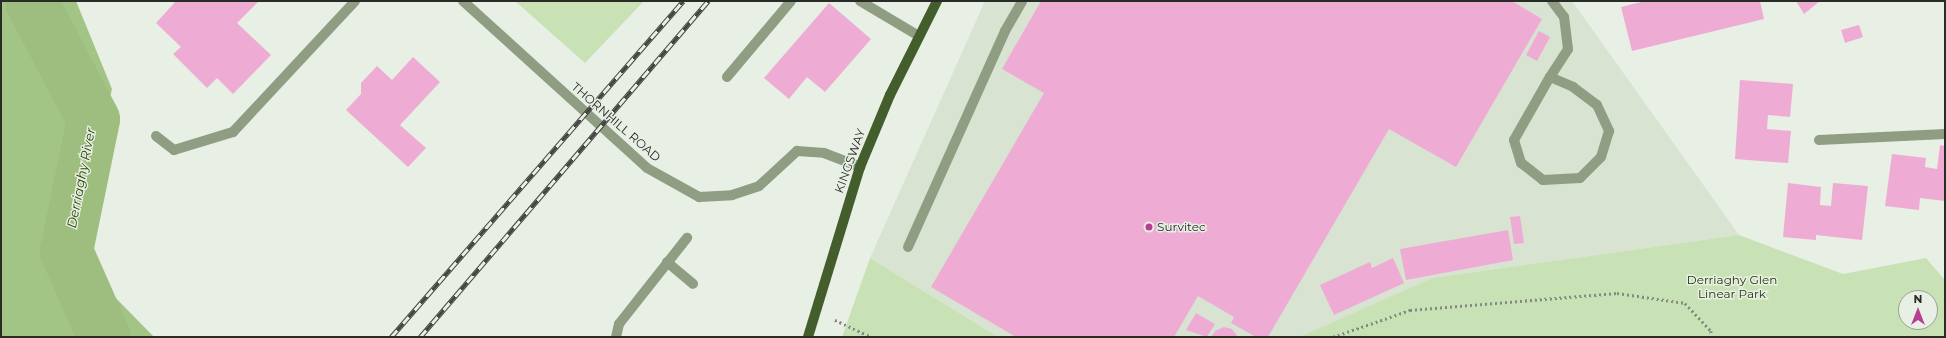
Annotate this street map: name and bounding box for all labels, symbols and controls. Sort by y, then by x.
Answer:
street label: THORNHILL ROAD [569,80,663,164]
water label: Derriaghy River [64,127,98,229]
street label: KINGSWAY [832,127,868,195]
place label: Survitec [1157,220,1206,234]
marker: Survitec [1144,222,1154,232]
park label: Derriaghy Glen Linear Park [1687,273,1777,301]
north arrow [1898,290,1938,330]
text: N [1914,292,1922,306]

